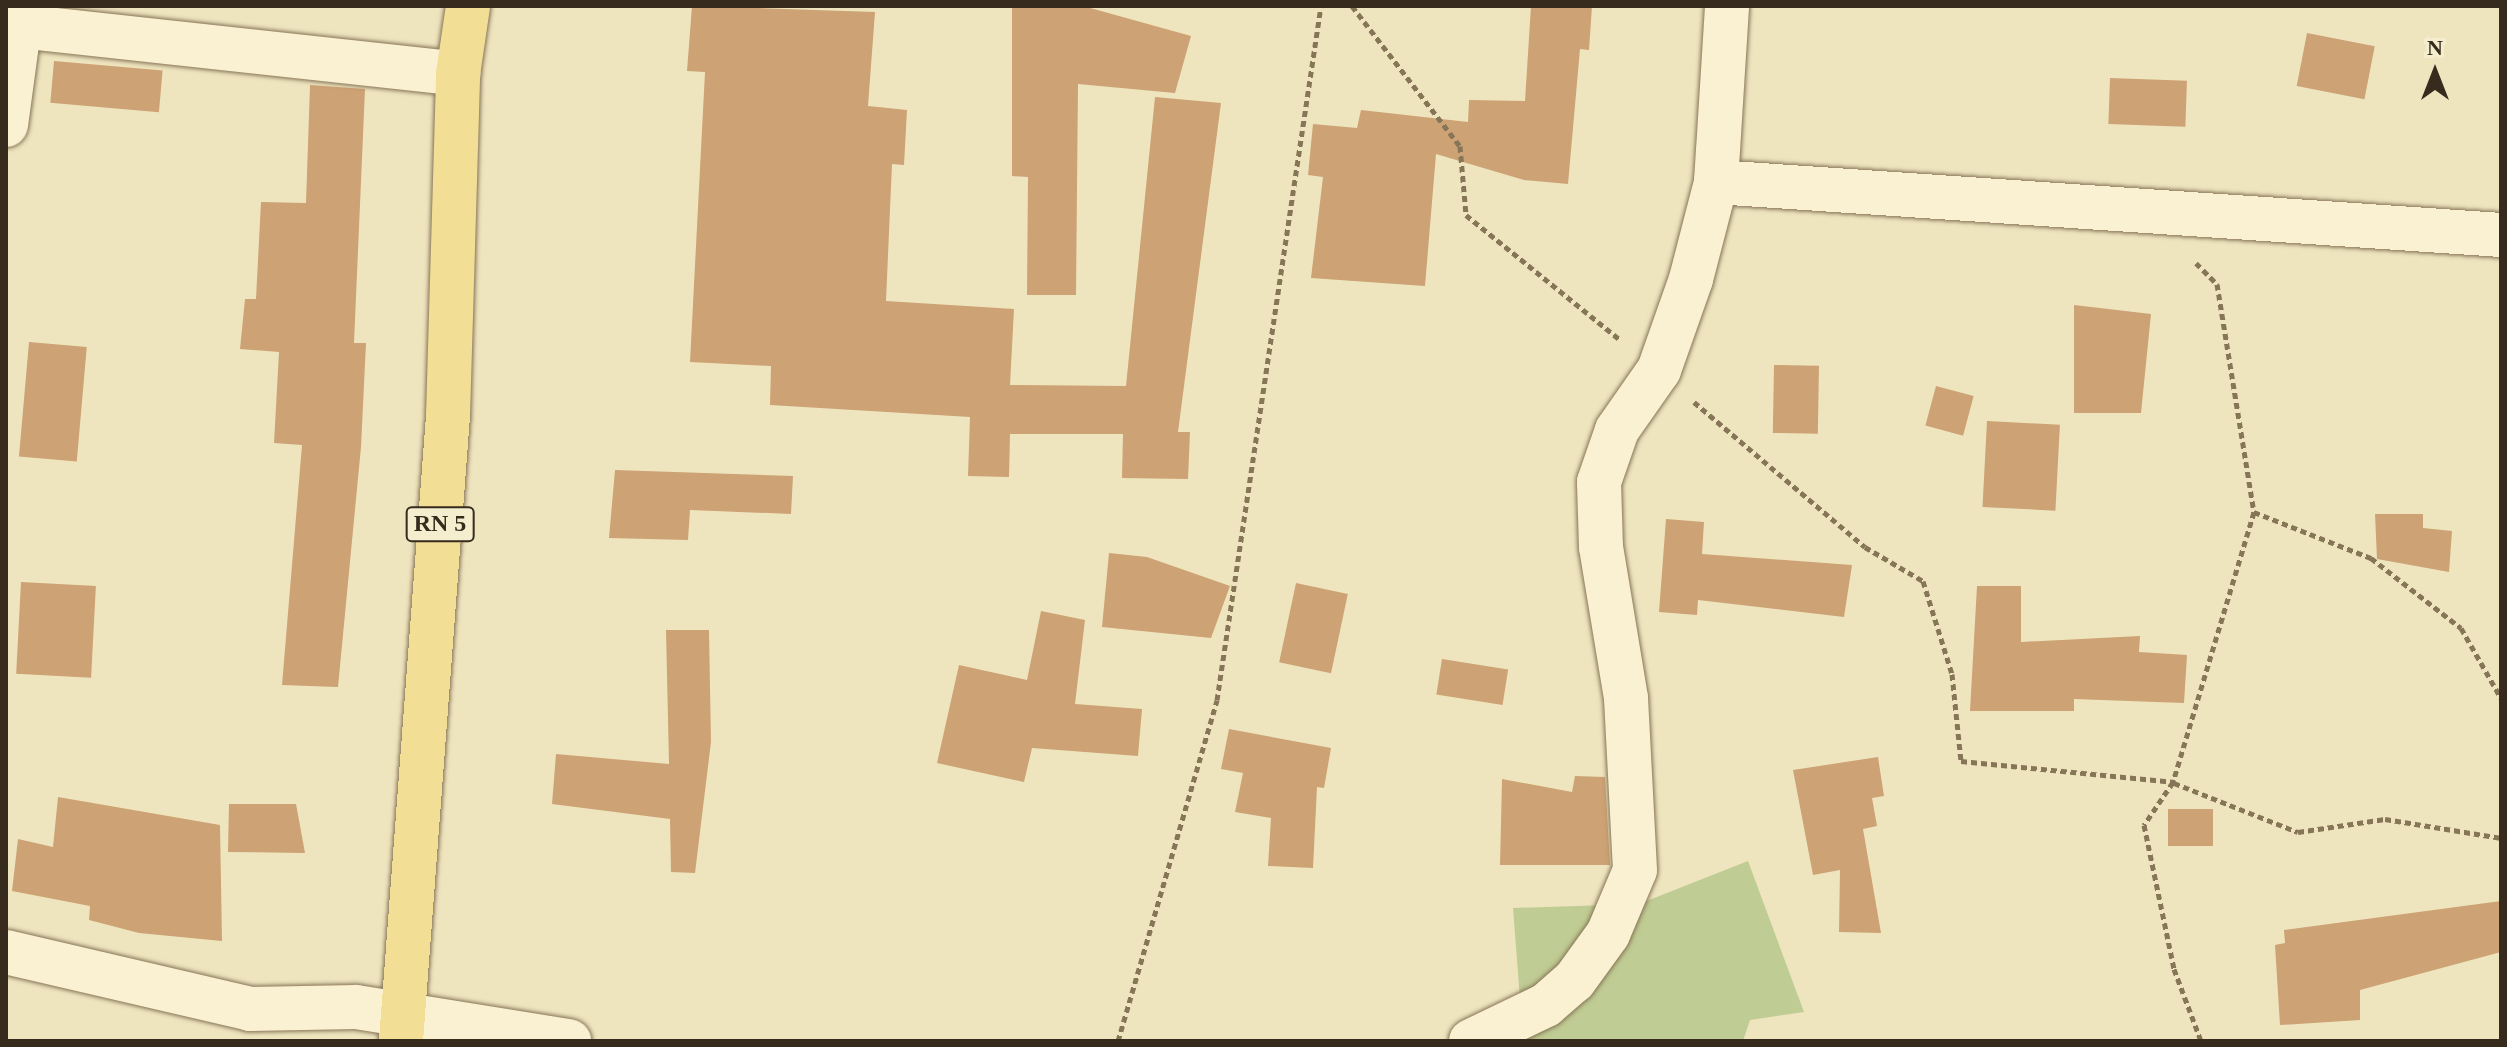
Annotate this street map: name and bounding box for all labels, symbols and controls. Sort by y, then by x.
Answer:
north arrow [2395,32,2475,112]
text: N [2427,35,2443,60]
road number: RN 5 [404,504,476,544]

